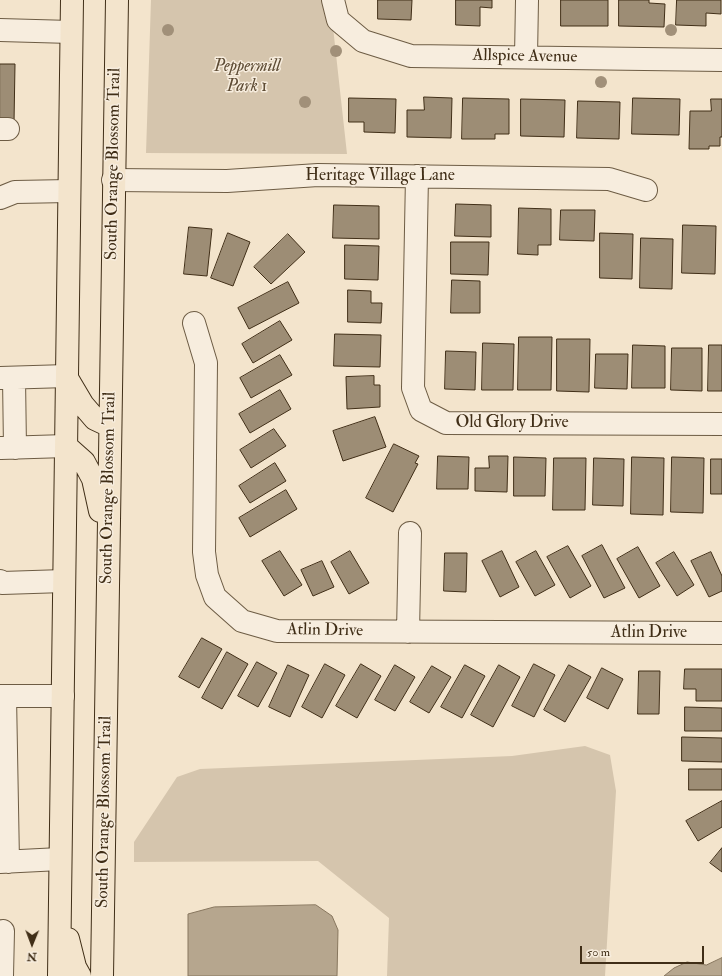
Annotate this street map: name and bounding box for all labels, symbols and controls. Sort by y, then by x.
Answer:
street label: Allspice Avenue [472,46,578,68]
park label: Peppermill Park 1 [214,57,280,97]
street label: South Orange Blossom Trail [102,68,126,260]
street label: Heritage Village Lane [305,166,455,186]
street label: South Orange Blossom Trail [97,392,121,584]
street label: Old Glory Drive [455,413,569,433]
street label: Atlin Drive [287,620,363,642]
street label: Atlin Drive [611,623,687,643]
street label: South Orange Blossom Trail [93,716,117,908]
north arrow [12,924,52,964]
scale bar [582,938,706,964]
text: 50 m [587,945,610,960]
text: N [27,950,37,963]

